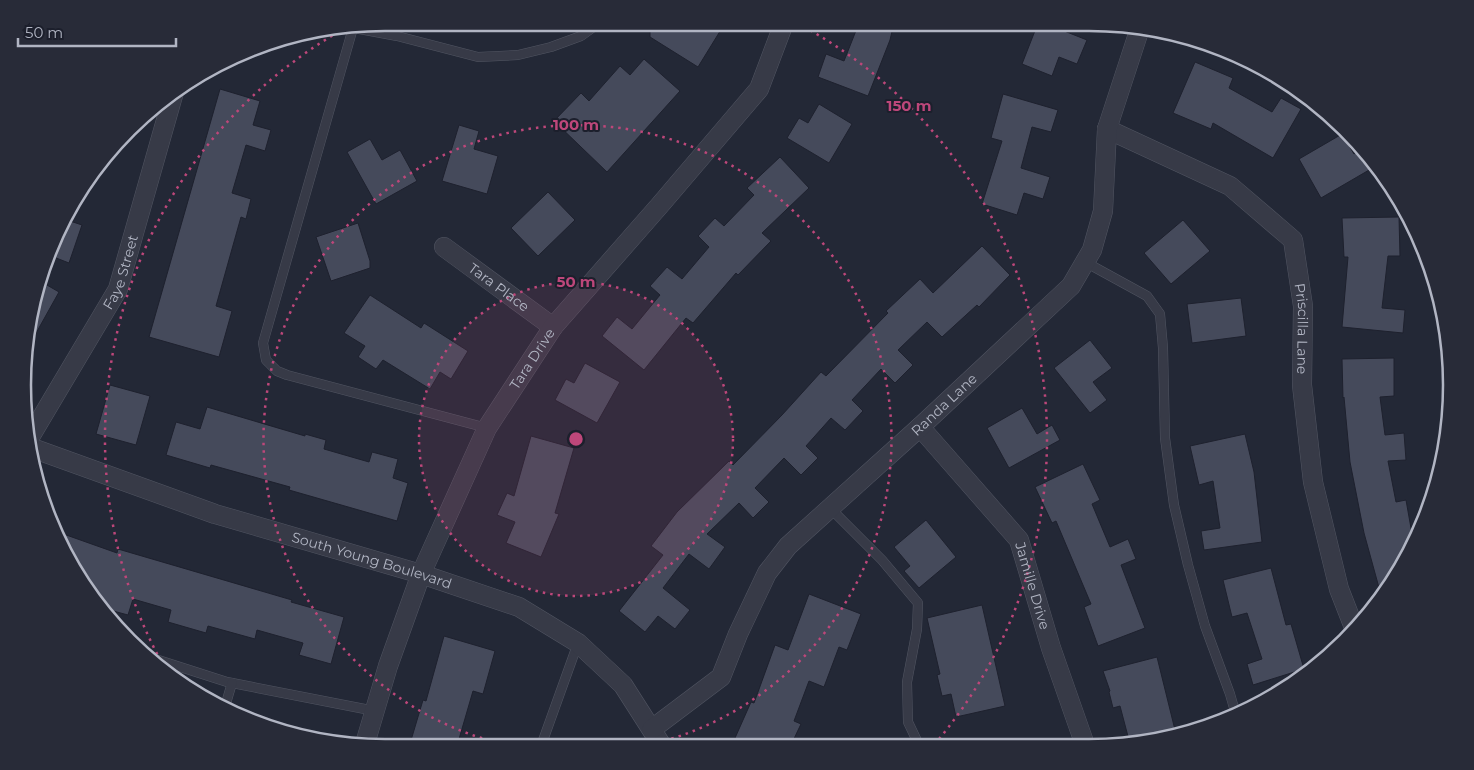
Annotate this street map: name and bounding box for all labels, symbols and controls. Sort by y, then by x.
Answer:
scale bar [18,15,175,47]
text: 50 m [25,23,63,42]
text: 150 m [887,96,931,115]
text: 100 m [553,115,599,134]
street label: Faye Street [99,232,142,313]
street label: Tara Place [465,259,533,316]
text: 50 m [556,272,596,291]
street label: Priscilla Lane [1291,282,1312,375]
street label: Tara Drive [506,325,559,393]
street label: Randa Lane [907,369,981,440]
centre of rings [567,430,585,448]
street label: South Young Boulevard [290,528,454,593]
street label: Jamille Drive [1011,539,1054,632]

